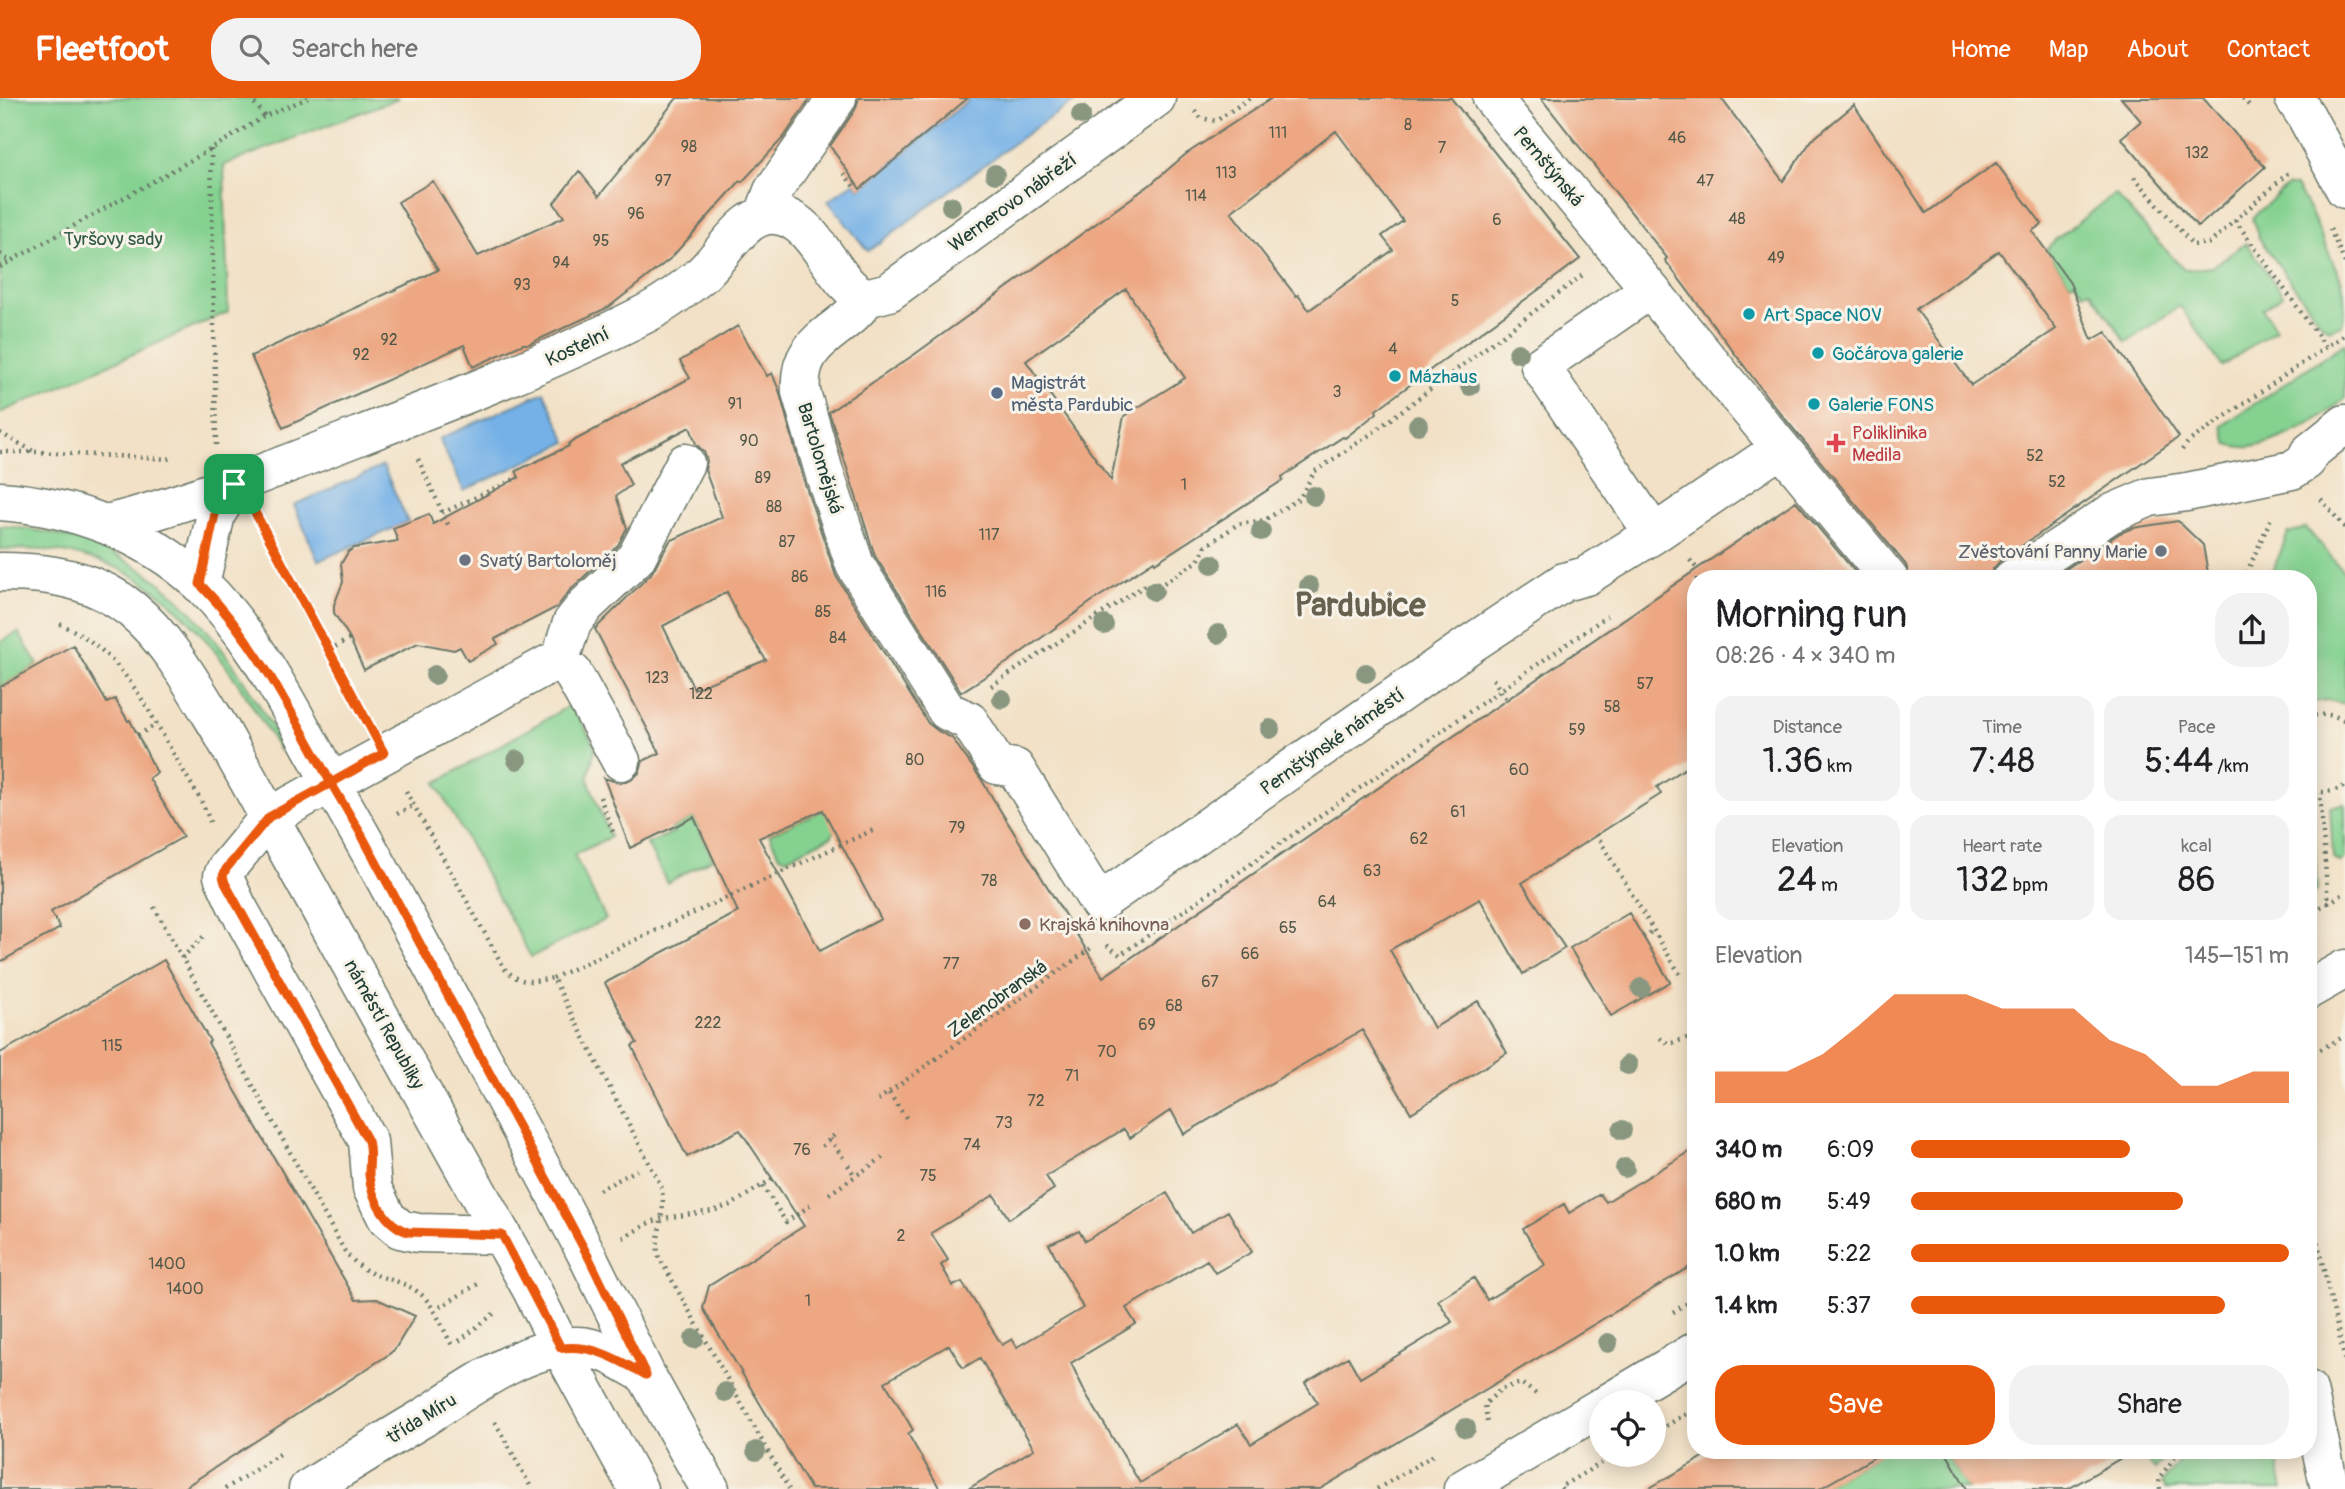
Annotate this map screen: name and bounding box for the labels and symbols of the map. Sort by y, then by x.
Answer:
house number: 8 [1404,115,1412,135]
street label: Pernštýnská [1508,122,1589,212]
house number: 111 [1269,123,1287,143]
house number: 46 [1668,128,1686,148]
house number: 98 [681,137,697,157]
house number: 7 [1438,138,1447,158]
house number: 132 [2185,143,2209,163]
street label: Wernerovo nábřeží [944,148,1081,257]
house number: 113 [1215,163,1237,183]
house number: 97 [655,171,672,191]
house number: 47 [1696,171,1714,191]
house number: 114 [1185,186,1207,206]
house number: 96 [627,204,645,224]
house number: 48 [1728,209,1746,229]
house number: 6 [1492,210,1502,230]
park label: Tyršovy sady [63,227,163,251]
house number: 95 [593,231,609,251]
house number: 49 [1767,248,1785,268]
house number: 94 [552,253,570,273]
house number: 93 [513,275,531,295]
house number: 5 [1451,291,1459,311]
place label: Art Space NOV [1763,303,1882,327]
marker: Art Space NOV [1741,306,1757,322]
street label: Kostelní [542,322,613,372]
house number: 92 [380,330,398,350]
house number: 4 [1388,339,1398,359]
place label: Gočárova galerie [1832,342,1964,366]
house number: 92 [352,345,370,365]
marker: Gočárova galerie [1810,345,1826,361]
place label: Mázhaus [1409,365,1477,389]
marker: Mázhaus [1387,368,1403,384]
place label: Magistrát města Pardubic [1011,371,1134,417]
house number: 3 [1333,382,1342,402]
marker: Magistrát města Pardubic [989,385,1005,401]
place label: Galerie FONS [1828,393,1934,417]
house number: 91 [728,394,742,414]
marker: Galerie FONS [1806,396,1822,412]
street label: Bartolomějská [792,400,848,517]
place label: Poliklinika Medila [1852,421,1927,467]
house number: 90 [739,431,759,451]
marker: Poliklinika Medila [1826,433,1846,453]
house number: 52 [2026,446,2044,466]
pin [204,454,264,514]
house number: 89 [755,468,771,488]
house number: 52 [2048,472,2066,492]
house number: 1 [1181,475,1187,495]
house number: 88 [766,497,782,517]
house number: 117 [979,525,1000,545]
house number: 87 [779,532,796,552]
place label: Zvěstování Panny Marie [1958,540,2148,564]
marker: Zvěstování Panny Marie [2153,543,2169,559]
place label: Svatý Bartoloměj [479,549,617,573]
marker: Svatý Bartoloměj [457,552,473,568]
house number: 86 [791,567,809,587]
house number: 116 [925,582,947,602]
district label: Pardubice [1294,585,1426,626]
house number: 85 [815,602,831,622]
house number: 84 [829,628,847,648]
house number: 123 [645,668,669,688]
house number: 57 [1636,674,1654,694]
street label: Pernštýnské náměstí [1256,683,1409,801]
house number: 122 [689,684,713,704]
house number: 58 [1604,697,1620,717]
house number: 59 [1569,720,1585,740]
house number: 80 [906,750,925,770]
house number: 60 [1509,760,1529,780]
house number: 61 [1450,802,1466,822]
house number: 79 [949,818,965,838]
house number: 62 [1410,829,1428,849]
house number: 63 [1363,861,1381,881]
house number: 78 [981,871,997,891]
house number: 64 [1318,892,1336,912]
place label: Krajská knihovna [1039,913,1169,937]
marker: Krajská knihovna [1017,916,1033,932]
house number: 65 [1279,918,1297,938]
house number: 66 [1241,944,1259,964]
house number: 77 [943,954,960,974]
street label: Zelenobranská [943,955,1052,1043]
street label: náměstí Republiky [339,956,430,1093]
house number: 67 [1201,972,1219,992]
house number: 68 [1165,996,1183,1016]
house number: 222 [695,1013,721,1033]
house number: 69 [1138,1015,1156,1035]
house number: 115 [101,1036,123,1056]
house number: 70 [1097,1042,1117,1062]
house number: 71 [1065,1066,1079,1086]
house number: 72 [1027,1091,1045,1111]
house number: 73 [995,1113,1013,1133]
house number: 74 [963,1135,981,1155]
house number: 76 [793,1140,811,1160]
house number: 75 [919,1166,937,1186]
house number: 2 [897,1226,906,1246]
house number: 1400 [148,1254,186,1274]
house number: 1400 [166,1279,204,1299]
house number: 1 [805,1291,811,1311]
street label: třída Míru [381,1388,461,1450]

